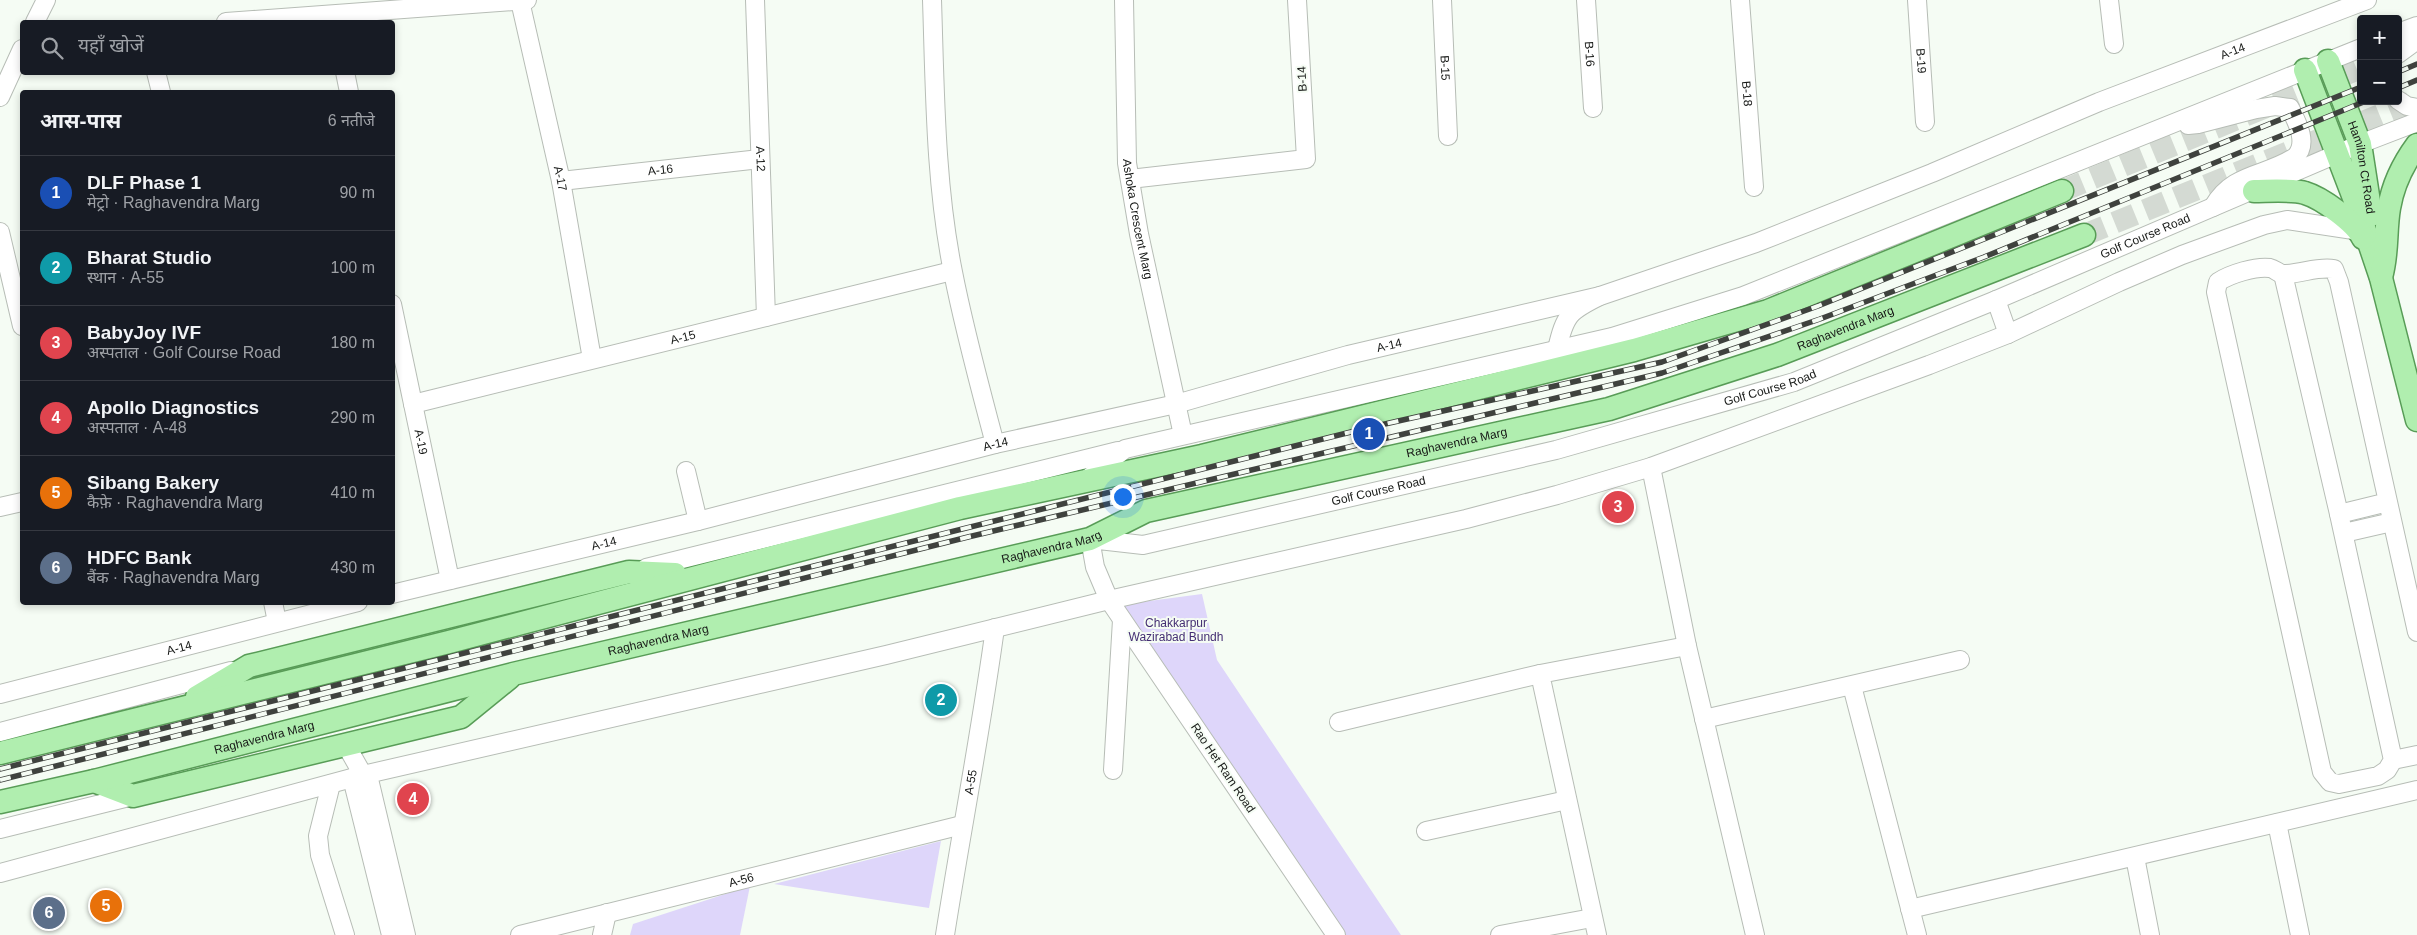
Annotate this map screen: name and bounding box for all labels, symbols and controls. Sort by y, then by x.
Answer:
map controls [2357,15,2402,105]
button: + [2357,15,2402,60]
search box [20,20,395,75]
icon: search [38,34,66,62]
text: यहाँ खोजें [78,35,144,56]
street label: A-14 [2218,40,2247,62]
street label: B-16 [1582,41,1597,67]
street label: B-19 [1913,48,1929,74]
street label: B-15 [1437,55,1453,81]
button: − [2357,60,2402,105]
street label: B-14 [1294,66,1310,92]
street label: B-18 [1739,81,1755,107]
text: आस-पास [40,109,121,132]
text: 6 नतीजे [328,112,375,129]
street label: Hamilton Ct Road [2345,119,2378,215]
street label: A-12 [753,146,768,172]
street label: Ashoka Crescent Marg [1120,159,1156,281]
street label: A-16 [647,162,674,178]
street label: A-17 [551,165,570,192]
text: DLF Phase 1 [87,172,201,193]
text: 1 [52,184,60,201]
text: 90 m [339,184,375,201]
text: मेट्रो · Raghavendra Marg [87,194,260,211]
street label: Golf Course Road [2098,211,2192,261]
text: Bharat Studio [87,247,212,268]
text: 2 [52,259,60,276]
text: 100 m [331,259,375,276]
text: स्थान · A-55 [87,269,164,286]
street label: Raghavendra Marg [1795,303,1896,353]
text: BabyJoy IVF [87,322,201,343]
street label: A-15 [669,327,697,347]
text: 3 [52,334,60,351]
text: 180 m [331,334,375,351]
street label: A-14 [1375,336,1404,355]
text: अस्पताल · Golf Course Road [87,344,281,361]
street label: Golf Course Road [1722,367,1818,409]
text: Apollo Diagnostics [87,397,259,418]
text: 4 [52,409,60,426]
text: 290 m [331,409,375,426]
pin: 1 [1353,415,1385,453]
text: अस्पताल · A-48 [87,419,187,436]
street label: Raghavendra Marg [1405,425,1508,460]
street label: A-19 [412,428,431,456]
street label: A-14 [982,434,1010,454]
text: Sibang Bakery [87,472,219,493]
street label: Golf Course Road [1330,473,1427,508]
text: 5 [52,484,60,501]
text: 410 m [331,484,375,501]
your location [1110,484,1136,510]
pin: 3 [1602,488,1634,526]
text: कैफ़े · Raghavendra Marg [87,494,263,511]
street label: Raghavendra Marg [1000,527,1104,566]
street label: A-14 [590,534,618,553]
text: HDFC Bank [87,547,192,568]
text: 6 [52,559,60,576]
text: 430 m [331,559,375,576]
text: बैंक · Raghavendra Marg [87,569,260,586]
park label: Chakkarpur Wazirabad Bundh [1129,616,1223,644]
street label: Raghavendra Marg [607,621,710,659]
street label: A-14 [165,638,194,658]
pin: 2 [925,681,957,719]
street label: Raghavendra Marg [213,718,316,757]
street label: Rao Het Ram Road [1188,721,1258,815]
street label: A-55 [962,768,980,796]
pin: 4 [397,780,429,818]
street label: A-56 [727,870,756,890]
pin: 5 [90,887,122,925]
pin: 6 [33,894,65,932]

